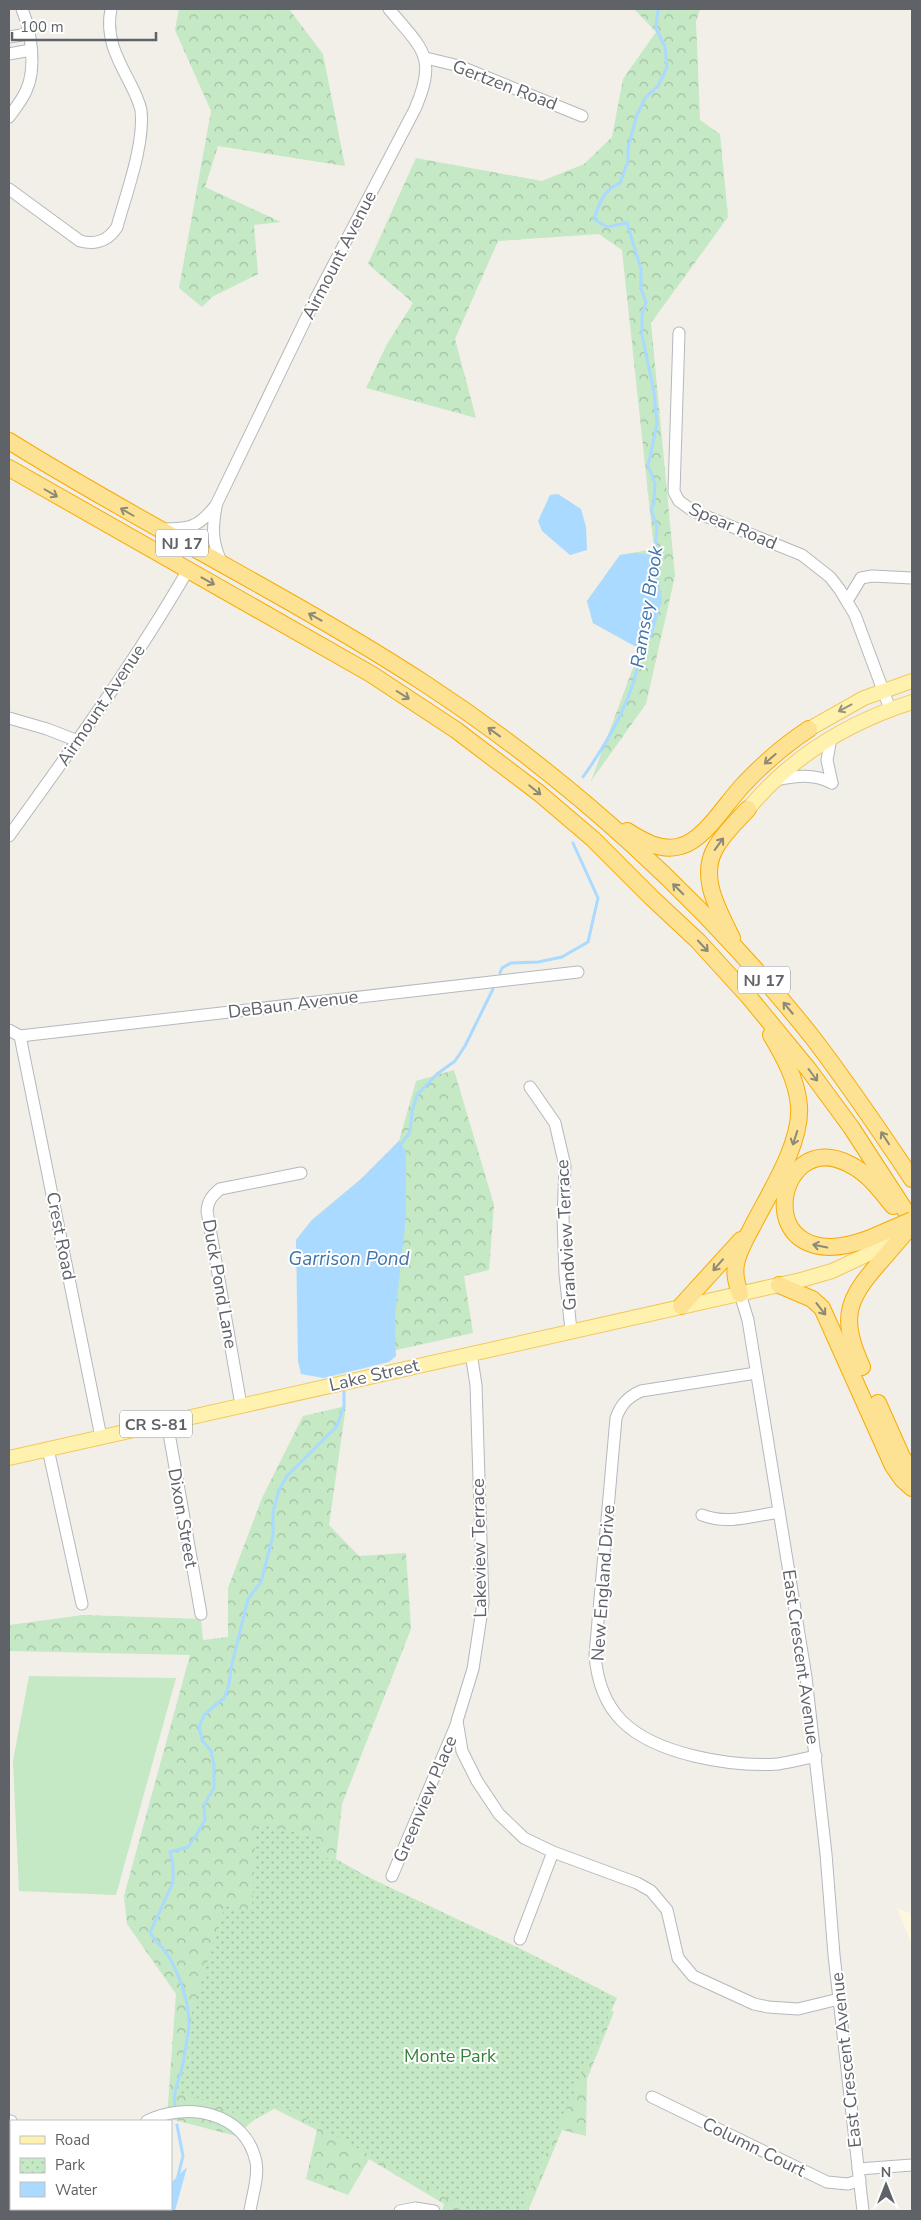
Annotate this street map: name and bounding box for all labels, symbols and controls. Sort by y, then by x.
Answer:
scale bar [12,10,156,42]
text: 100 m [20,17,64,37]
street label: Gertzen Road [449,54,561,116]
street label: Airmount Avenue [296,186,382,324]
one-way arrow [43,488,57,498]
street label: Spear Road [685,497,781,555]
one-way arrow [121,506,135,516]
road number: NJ 17 [156,530,208,556]
water label: Ramsey Brook [625,544,670,670]
one-way arrow [200,577,214,587]
one-way arrow [308,612,322,622]
street label: Airmount Avenue [51,640,151,770]
one-way arrow [396,690,410,700]
one-way arrow [838,703,853,713]
one-way arrow [487,727,501,737]
one-way arrow [764,753,777,765]
one-way arrow [528,784,541,795]
one-way arrow [714,837,724,851]
one-way arrow [671,883,684,895]
one-way arrow [697,940,709,952]
road number: NJ 17 [738,966,790,994]
street label: DeBaun Avenue [227,984,359,1024]
one-way arrow [782,1002,793,1015]
one-way arrow [807,1068,818,1081]
one-way arrow [790,1129,800,1145]
one-way arrow [880,1131,891,1145]
street label: Grandview Terrace [550,1159,582,1311]
street label: Crest Road [41,1190,81,1282]
street label: Duck Pond Lane [197,1217,243,1351]
one-way arrow [813,1241,829,1250]
water label: Garrison Pond [288,1246,411,1272]
one-way arrow [713,1258,724,1271]
one-way arrow [815,1302,826,1315]
street label: Lake Street [327,1353,422,1397]
road number: CR S-81 [120,1410,192,1438]
street label: Dixon Street [162,1466,204,1570]
street label: Lakeview Terrace [466,1478,492,1618]
street label: New England Drive [586,1504,620,1662]
street label: East Crescent Avenue [777,1568,825,1746]
street label: Greenview Place [388,1732,462,1866]
street label: East Crescent Avenue [825,1971,867,2149]
park label: Monte Park [404,2044,497,2068]
street label: Column Court [698,2112,810,2183]
legend [10,2120,172,2210]
text: Road [55,2130,90,2150]
text: Park [55,2155,85,2175]
north arrow [861,2160,911,2210]
text: N [881,2163,891,2182]
text: Water [55,2180,98,2200]

